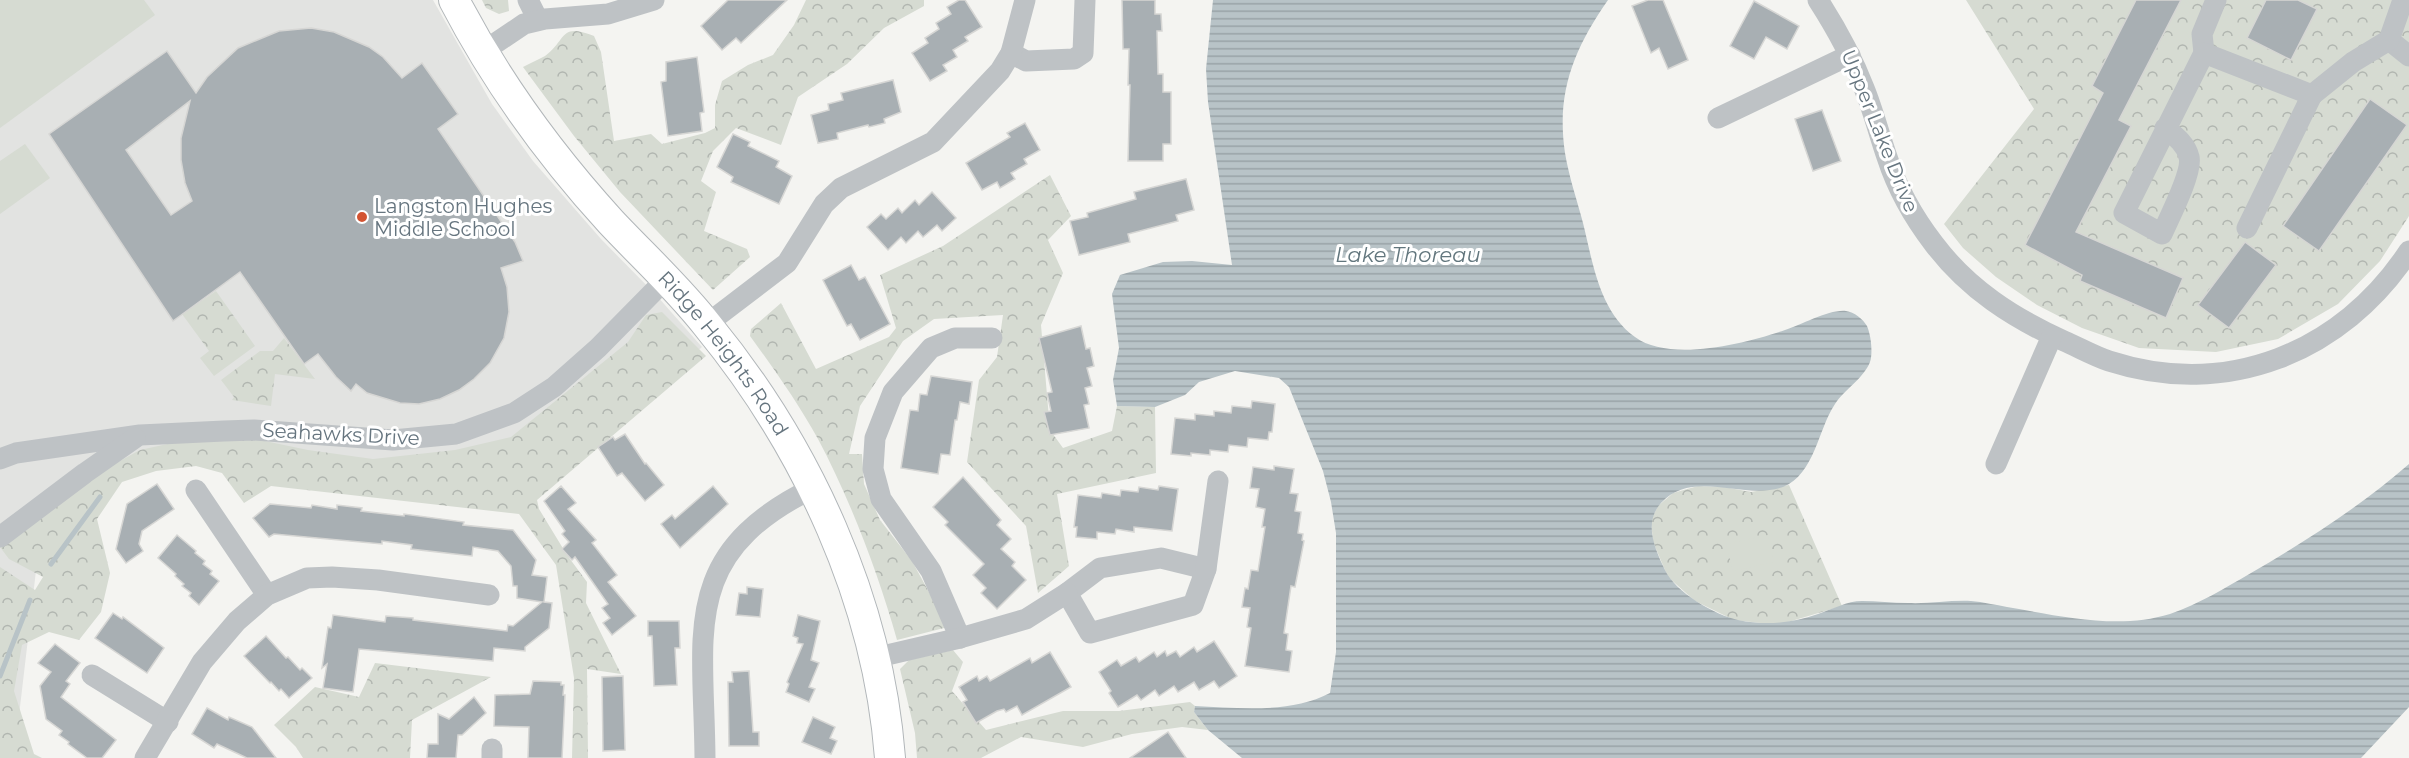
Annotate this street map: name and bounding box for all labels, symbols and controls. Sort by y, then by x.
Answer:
street label: Upper Lake Drive [1836,46,1924,216]
place label: Langston Hughes Middle School [374,194,553,241]
marker: Langston Hughes Middle School [355,210,369,224]
water label: Lake Thoreau [1335,242,1481,267]
street label: Ridge Heights Road [653,266,794,440]
street label: Seahawks Drive [262,418,420,450]

